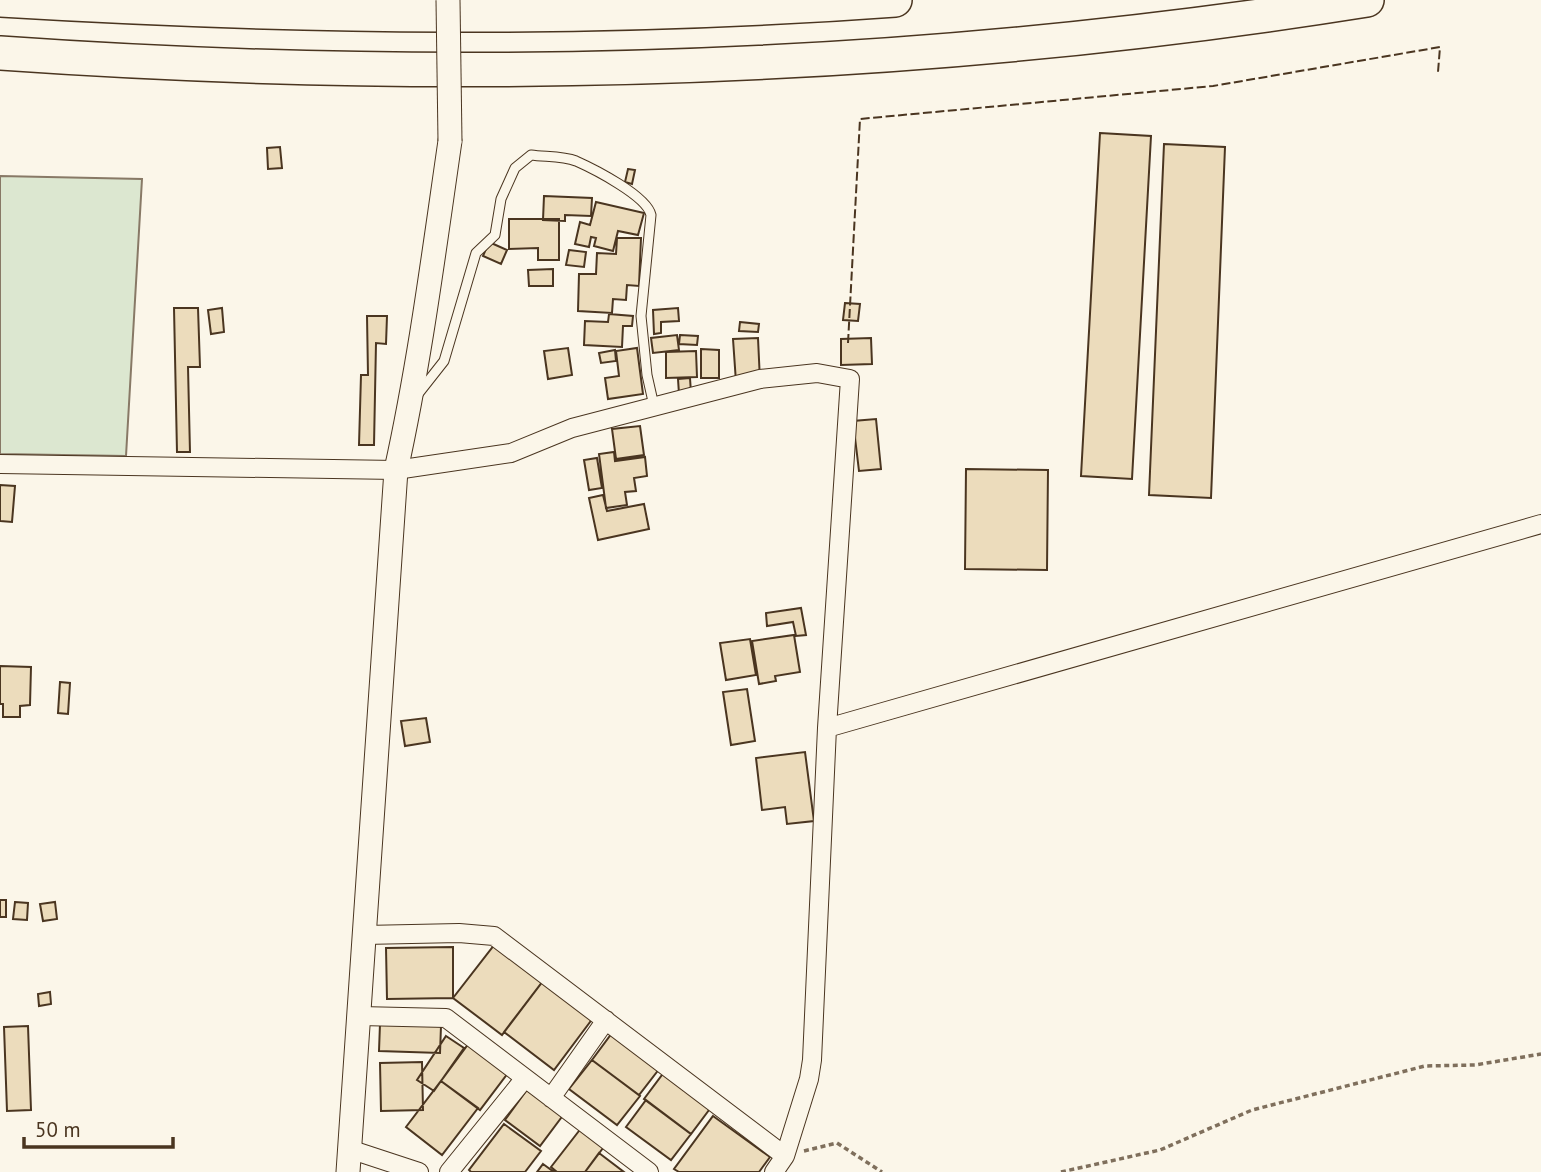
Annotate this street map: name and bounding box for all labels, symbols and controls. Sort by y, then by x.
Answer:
scale bar [24,1106,173,1150]
text: 50 m [35,1116,81,1143]

